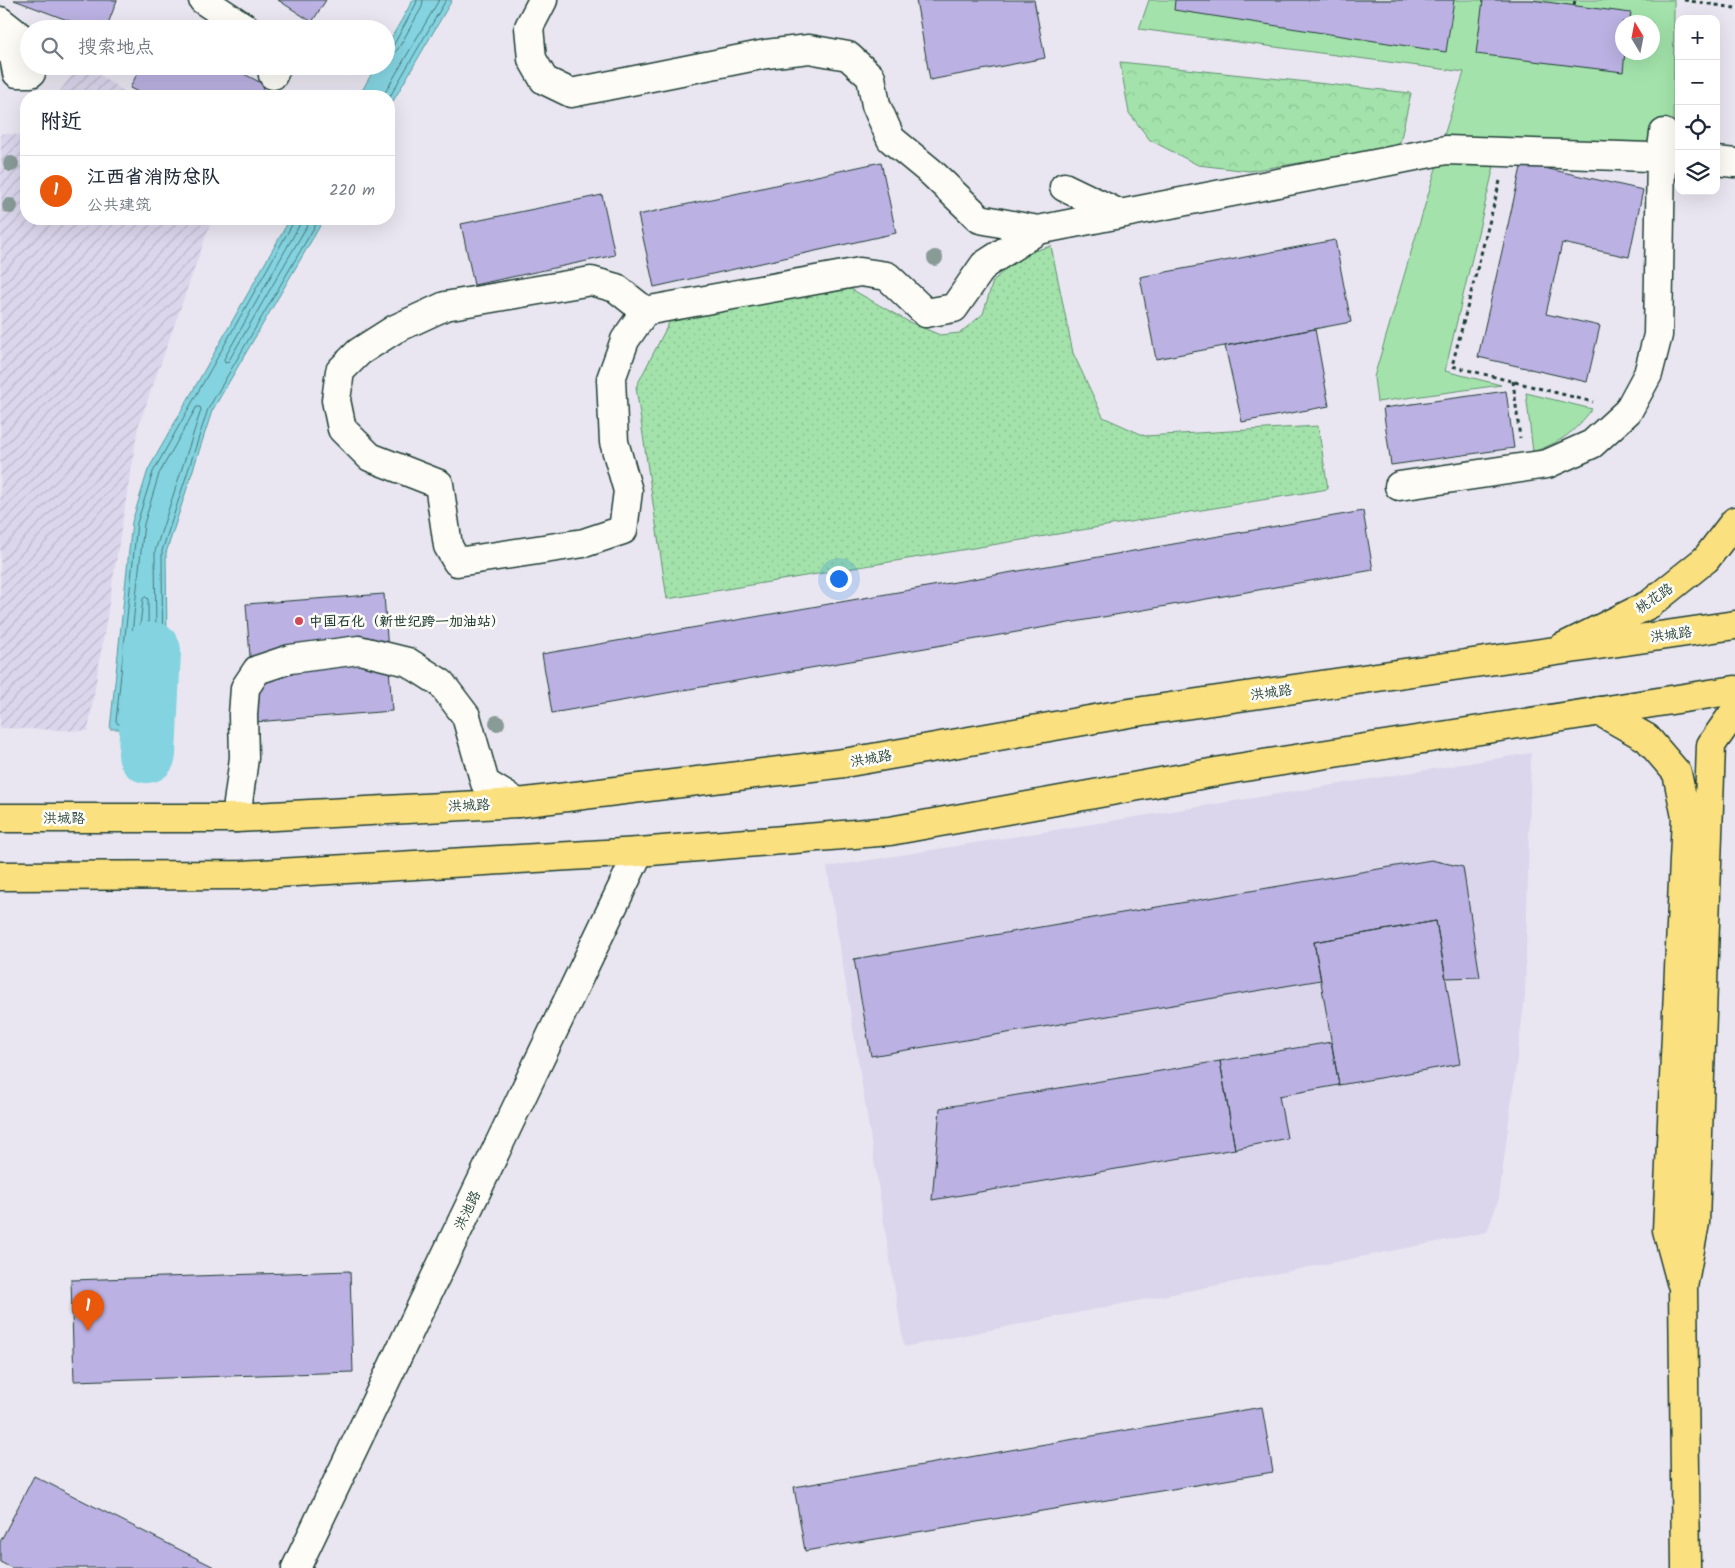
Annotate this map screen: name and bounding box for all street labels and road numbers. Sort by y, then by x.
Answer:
street label: 桃花路 [1631,578,1678,620]
street label: 洪城路 [1649,621,1693,649]
street label: 洪城路 [1249,679,1293,707]
street label: 洪城路 [849,745,894,773]
street label: 洪城路 [448,794,491,818]
street label: 洪城路 [43,808,85,830]
street label: 洪池路 [449,1187,487,1234]

